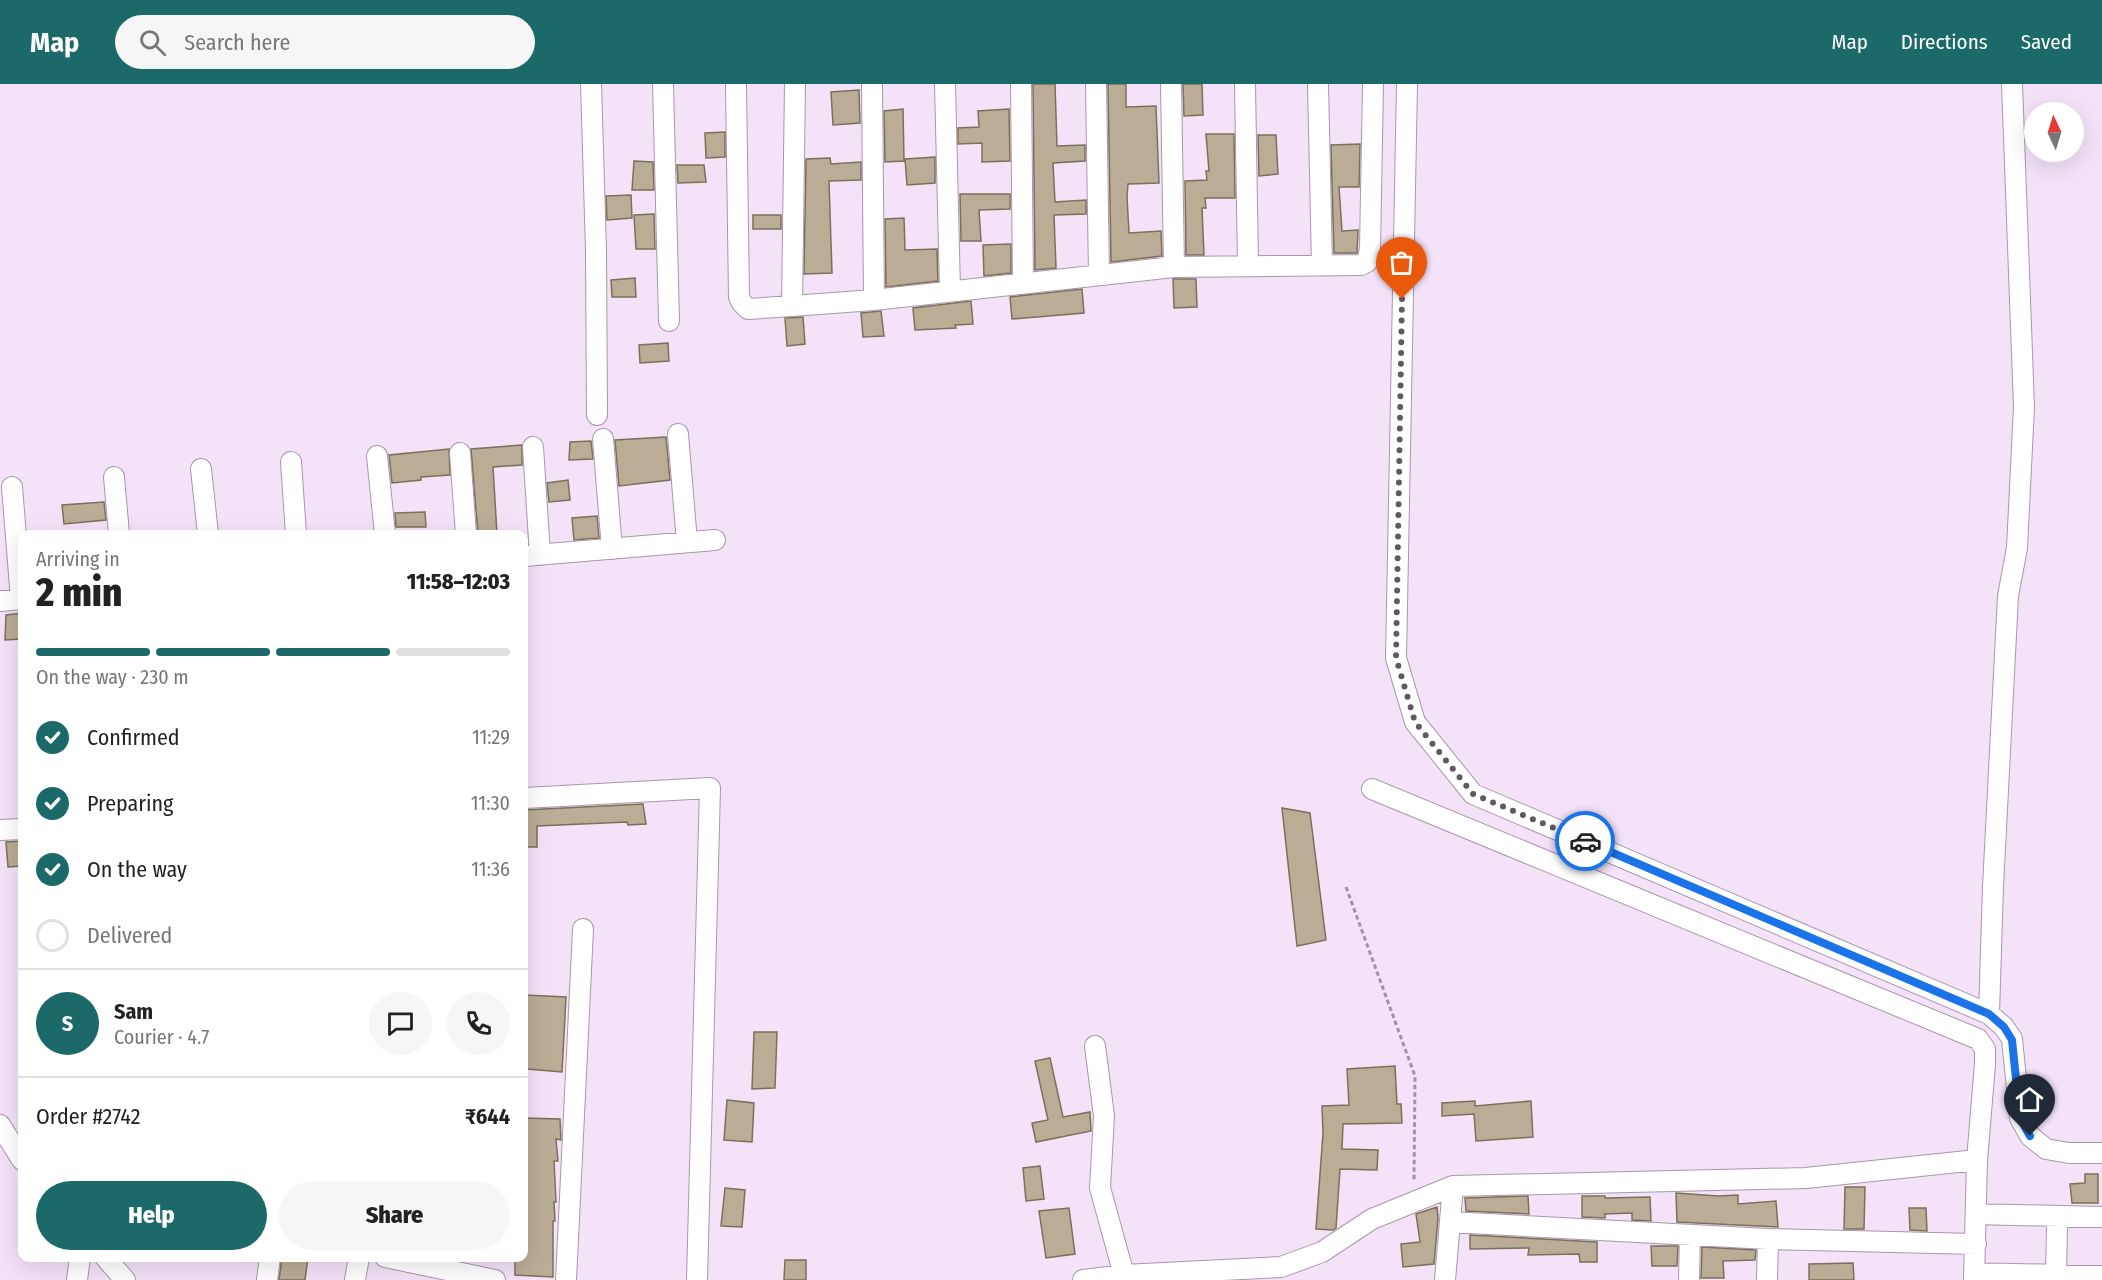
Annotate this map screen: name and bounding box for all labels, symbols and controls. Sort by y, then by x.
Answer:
search box [115,15,535,69]
text: Map [30,26,79,59]
icon: search [136,26,169,59]
text: Search here [184,29,290,56]
text: Map [1831,29,1868,55]
text: Directions [1901,29,1988,55]
text: Saved [2021,29,2072,55]
north arrow [2024,102,2084,162]
map controls [2024,102,2084,162]
pin [1376,237,1427,299]
icon: bag [1385,246,1418,279]
text: Arriving in [36,547,120,571]
text: 11:58–12:03 [407,568,510,595]
text: 2 min [36,570,122,616]
text: On the way · 230 m [36,665,189,689]
icon: check [36,721,69,754]
text: Confirmed [87,724,180,751]
text: 11:29 [472,725,510,749]
icon: check [36,787,69,820]
text: Preparing [87,790,173,817]
text: 11:30 [471,791,510,815]
courier [1555,811,1615,871]
icon: car [1569,825,1602,858]
icon: check [36,853,69,886]
text: On the way [87,856,187,883]
text: 11:36 [471,857,510,881]
text: Delivered [87,922,172,949]
button: chat [369,992,432,1055]
button: phone [447,992,510,1055]
text: Sam [114,998,153,1025]
text: S [62,1010,73,1037]
text: Courier · 4.7 [114,1025,209,1049]
pin [2004,1074,2055,1136]
icon: home [2013,1083,2046,1116]
text: Order #2742 [36,1103,140,1130]
text: ₹644 [465,1103,510,1130]
button: Help [36,1181,267,1250]
button: Share [279,1181,510,1250]

